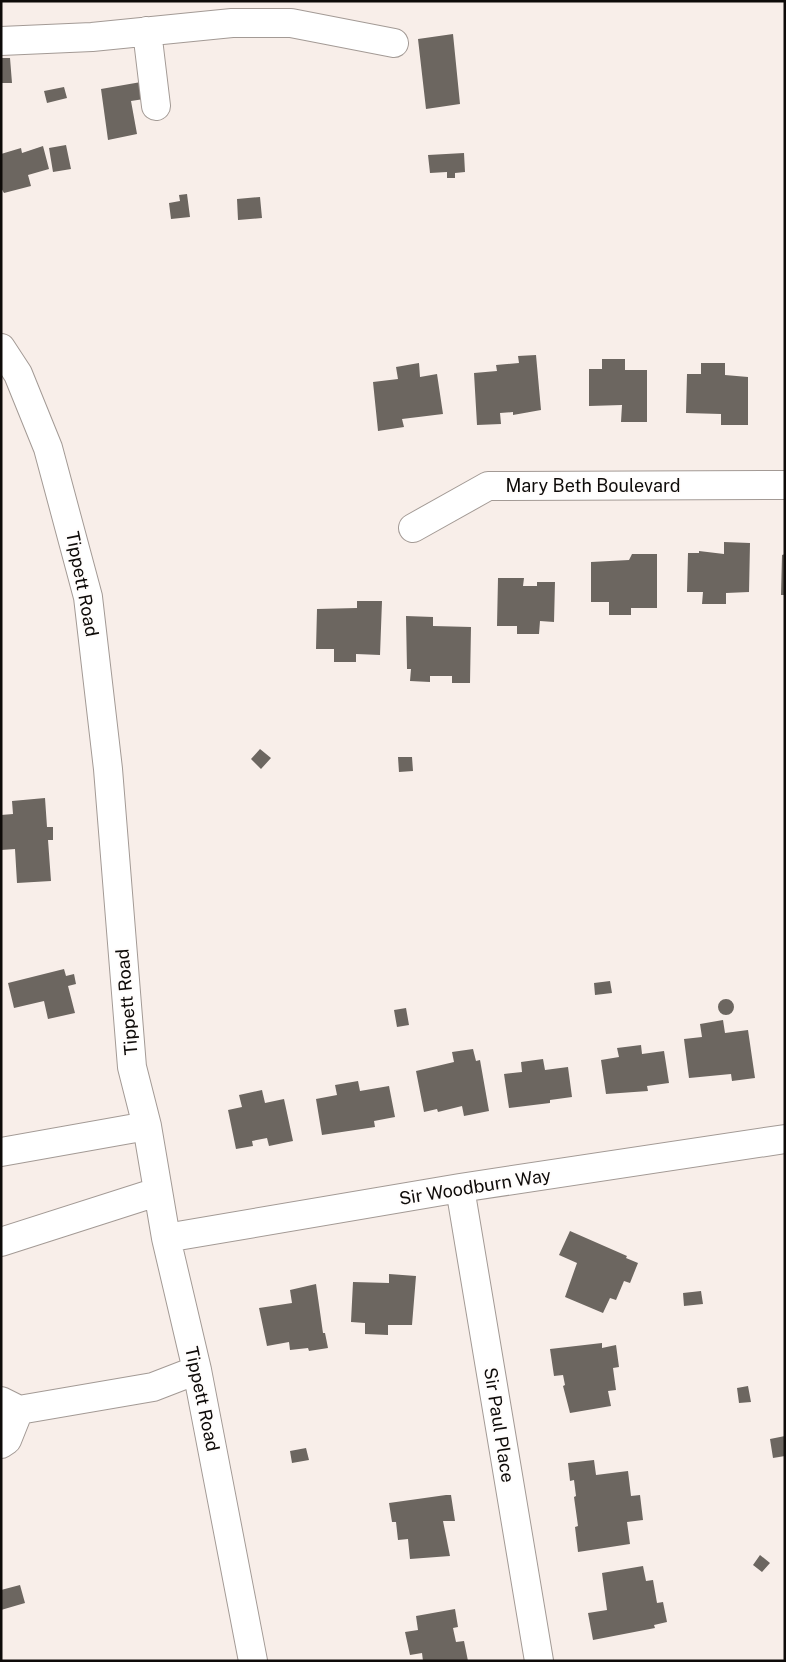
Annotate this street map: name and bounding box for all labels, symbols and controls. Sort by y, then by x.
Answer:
street label: Mary Beth Boulevard [505,475,681,496]
street label: Tippett Road [62,530,103,638]
street label: Tippett Road [111,948,142,1056]
street label: Sir Woodburn Way [397,1164,553,1209]
street label: Tippett Road [181,1345,224,1453]
street label: Sir Paul Place [480,1366,519,1484]

